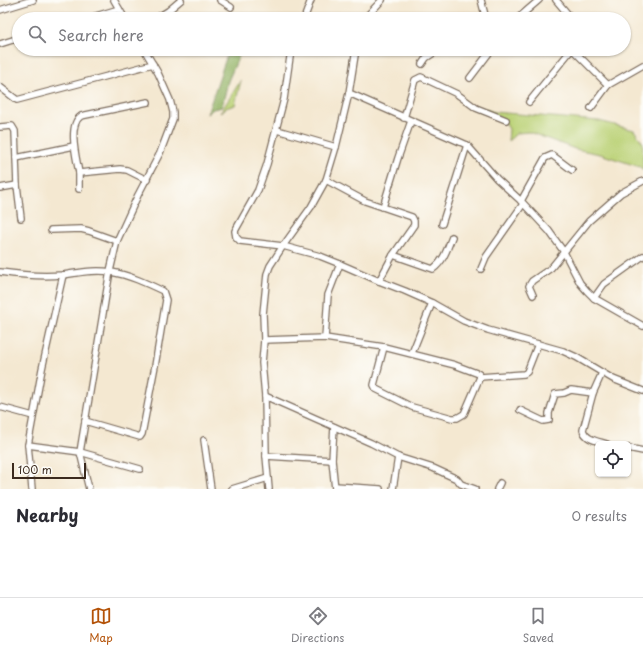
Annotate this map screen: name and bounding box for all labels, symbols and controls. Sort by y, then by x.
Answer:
search box [12,12,631,56]
icon: search [26,23,48,45]
text: Search here [58,23,144,46]
map controls [595,441,631,477]
button: locate [595,441,631,477]
scale bar [12,461,86,480]
text: 100 m [18,461,52,478]
text: Nearby [16,502,78,528]
text: 0 results [572,506,627,525]
tab: Map [89,605,113,646]
tab: Directions [291,605,344,646]
tab: Saved [523,605,554,646]

